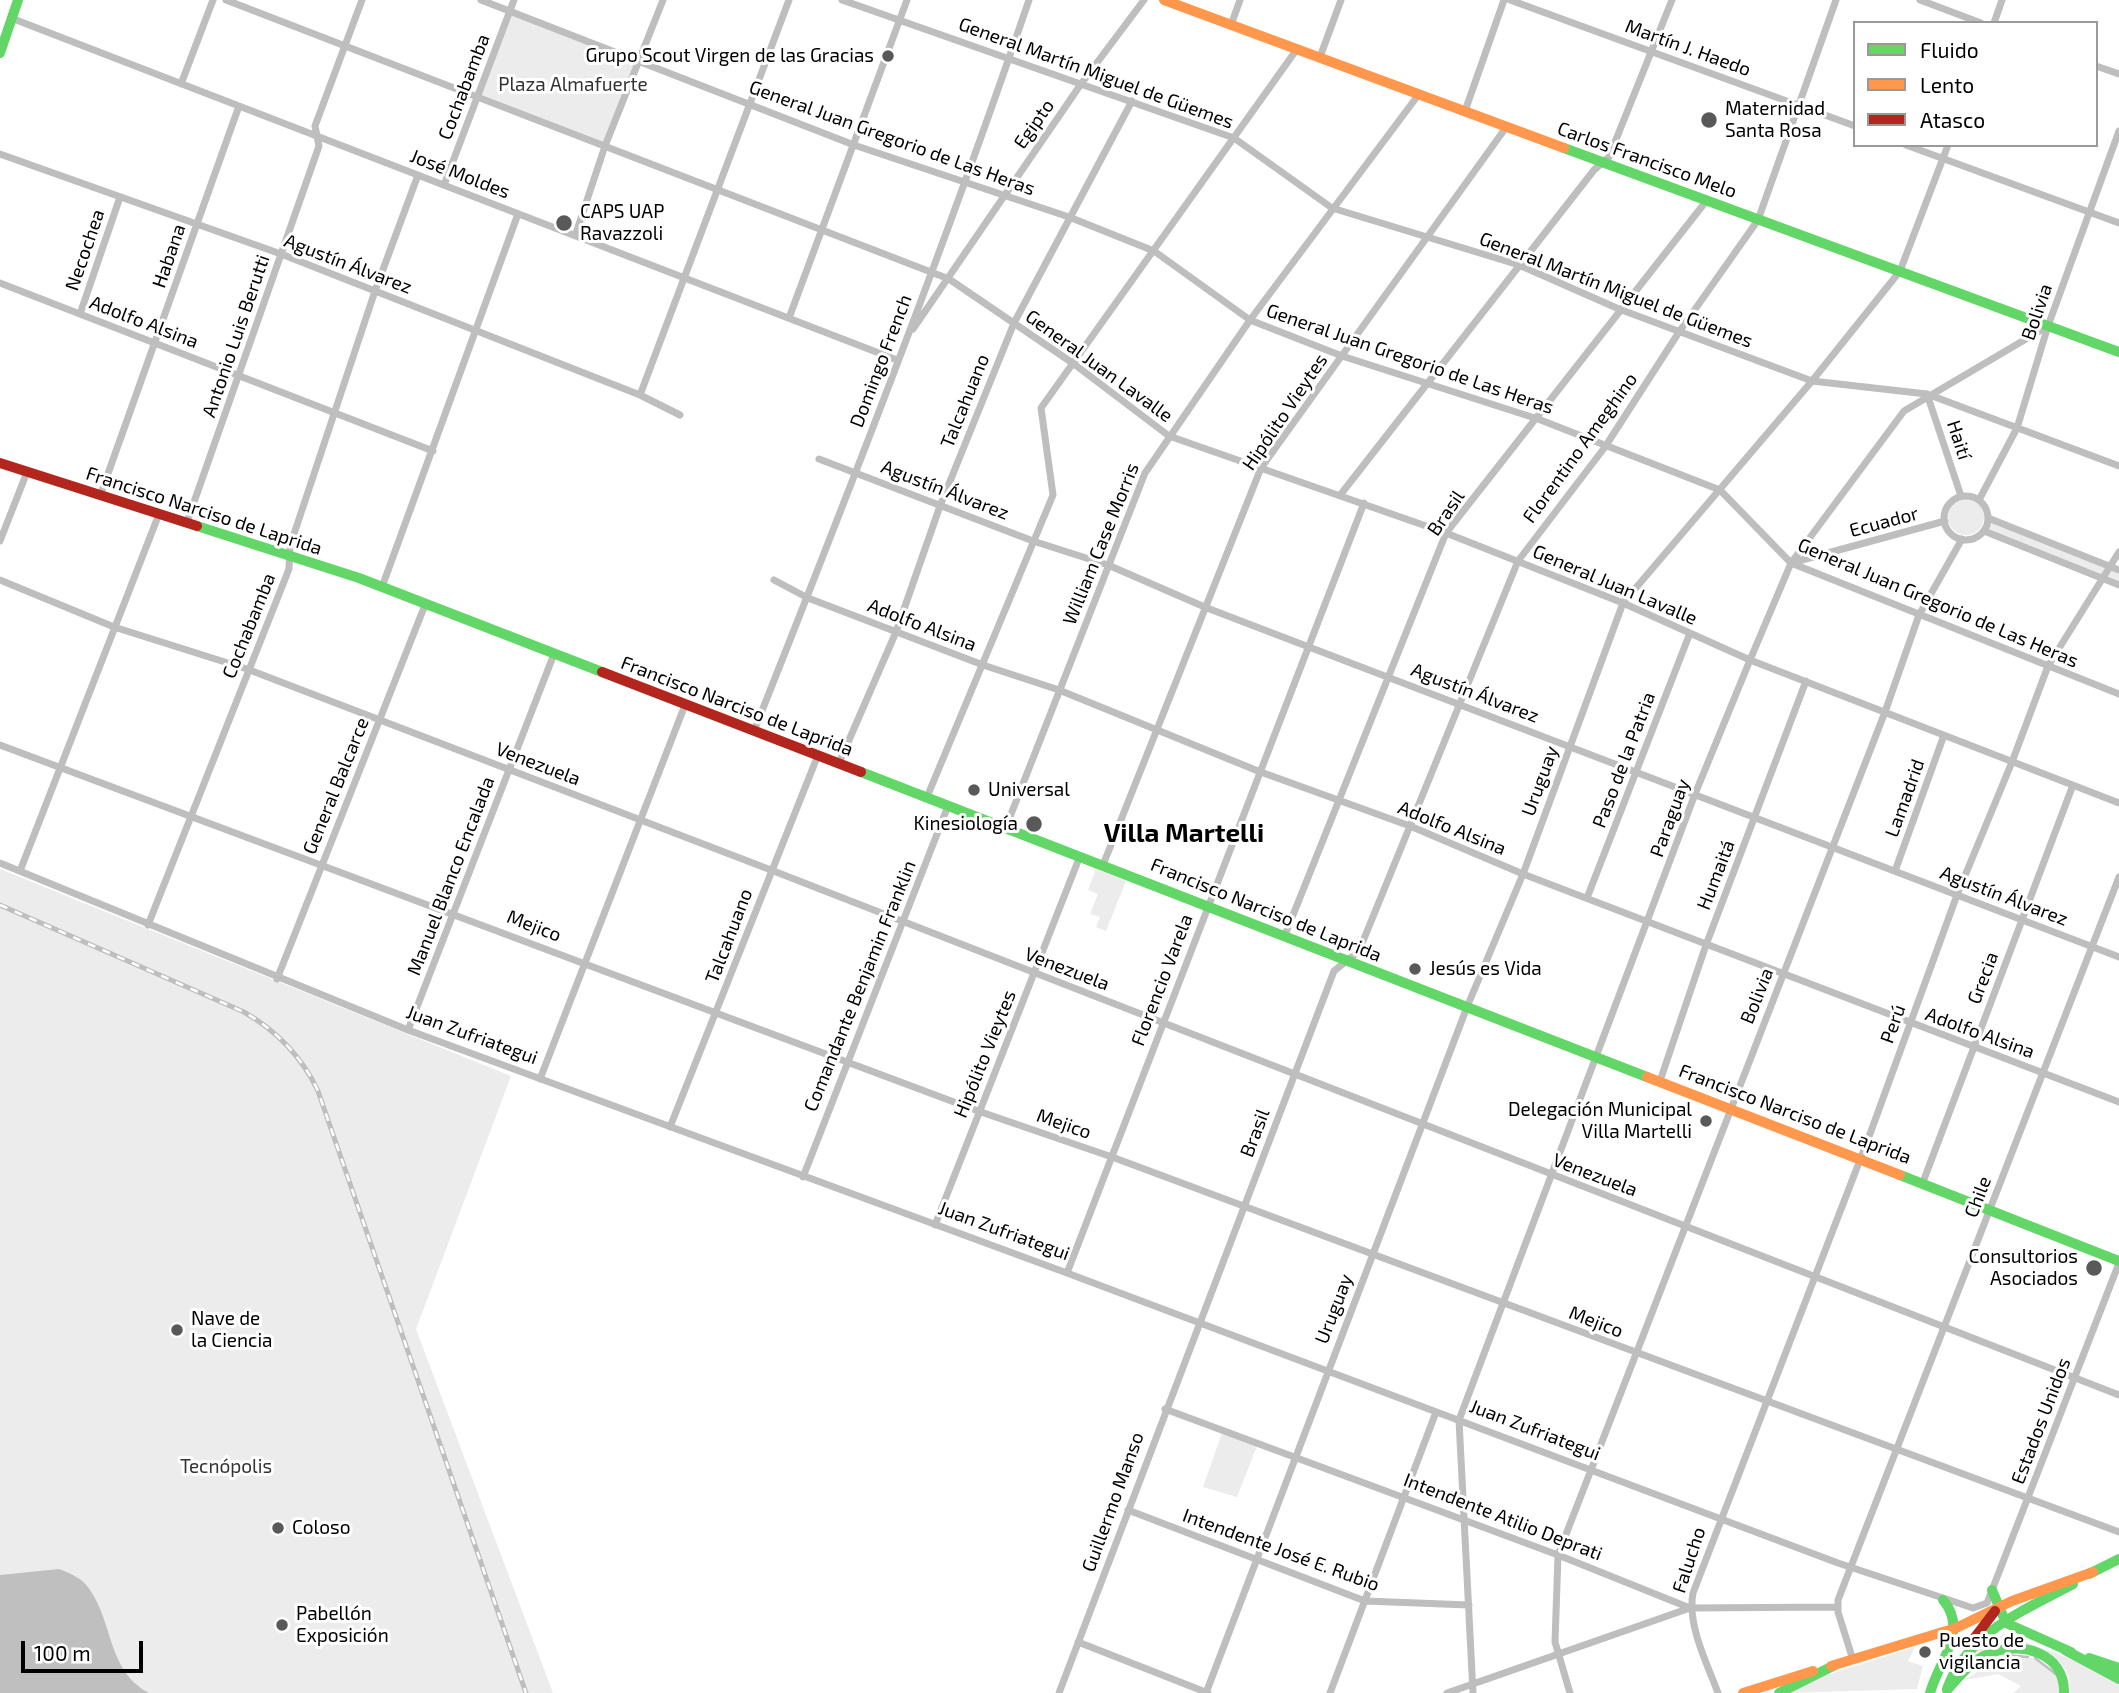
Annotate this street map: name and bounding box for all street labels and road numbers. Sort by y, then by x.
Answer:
street label: General Martín Miguel de Güemes [955,13,1237,133]
street label: Martín J. Haedo [1622,15,1754,81]
street label: Cochabamba [433,31,495,143]
street label: General Juan Gregorio de Las Heras [746,76,1038,200]
street label: Egipto [1009,95,1059,153]
street label: Carlos Francisco Melo [1554,117,1740,203]
street label: José Moldes [407,145,513,203]
street label: Necochea [60,206,110,294]
street label: Habana [148,221,190,291]
street label: General Martín Miguel de Güemes [1476,227,1756,353]
street label: Agustín Álvarez [281,229,415,299]
street label: Antonio Luis Berutti [197,252,275,420]
street label: Bolivia [2017,281,2057,343]
street label: Adolfo Alsina [86,291,202,353]
street label: Domingo French [845,291,917,431]
street label: General Juan Gregorio de Las Heras [1263,299,1557,419]
street label: General Juan Lavalle [1021,305,1177,427]
street label: Hipólito Vieytes [1238,349,1332,475]
street label: Talcahuano [936,351,994,451]
street label: Florentino Ameghino [1518,368,1642,528]
street label: Haití [1942,418,1976,462]
street label: Agustín Álvarez [878,455,1012,525]
street label: William Case Morris [1058,460,1144,628]
street label: Francisco Narciso de Laprida [83,462,325,560]
street label: Brasil [1423,486,1469,540]
street label: Ecuador [1847,502,1921,542]
street label: General Juan Gregorio de Las Heras [1794,533,2082,673]
street label: General Juan Lavalle [1529,540,1701,630]
street label: Cochabamba [218,570,280,682]
street label: Adolfo Alsina [864,594,980,656]
street label: Francisco Narciso de Laprida [618,651,856,761]
street label: Agustín Álvarez [1408,658,1542,728]
street label: Paso de la Patria [1588,689,1660,831]
street label: General Balcarce [298,714,374,858]
street label: Venezuela [492,737,584,791]
street label: Uruguay [1517,743,1563,819]
street label: Lamadrid [1880,756,1930,840]
street label: Manuel Blanco Encalada [403,773,499,979]
street label: Paraguay [1645,776,1695,860]
street label: Adolfo Alsina [1395,796,1509,860]
street label: Humaitá [1692,837,1740,913]
street label: Francisco Narciso de Laprida [1147,853,1385,967]
street label: Comandante Benjamin Franklin [799,857,921,1115]
street label: Agustín Álvarez [1937,861,2071,931]
street label: Talcahuano [701,886,757,986]
street label: Mejico [504,905,564,947]
street label: Florencio Varela [1126,911,1198,1049]
street label: Venezuela [1021,942,1113,996]
street label: Grecia [1963,949,2003,1007]
street label: Bolivia [1736,965,1778,1027]
street label: Hipólito Vieytes [949,987,1021,1121]
street label: Juan Zufriategui [403,1001,541,1069]
street label: Perú [1875,1001,1911,1047]
street label: Adolfo Alsina [1922,1003,2038,1063]
street label: Francisco Narciso de Laprida [1676,1059,1914,1169]
street label: Mejico [1034,1104,1094,1144]
street label: Brasil [1235,1106,1275,1160]
street label: Venezuela [1549,1148,1641,1202]
street label: Chile [1960,1173,1996,1221]
street label: Juan Zufriategui [935,1197,1073,1265]
street label: Uruguay [1310,1271,1358,1347]
street label: Mejico [1566,1301,1626,1343]
street label: Estados Unidos [2006,1355,2076,1487]
street label: Juan Zufriategui [1466,1395,1604,1465]
street label: Guillermo Manso [1077,1429,1149,1575]
street label: Intendente Atilio Deprati [1400,1469,1606,1565]
street label: Intendente José E. Rubio [1179,1504,1383,1596]
street label: Falucho [1668,1524,1710,1596]

